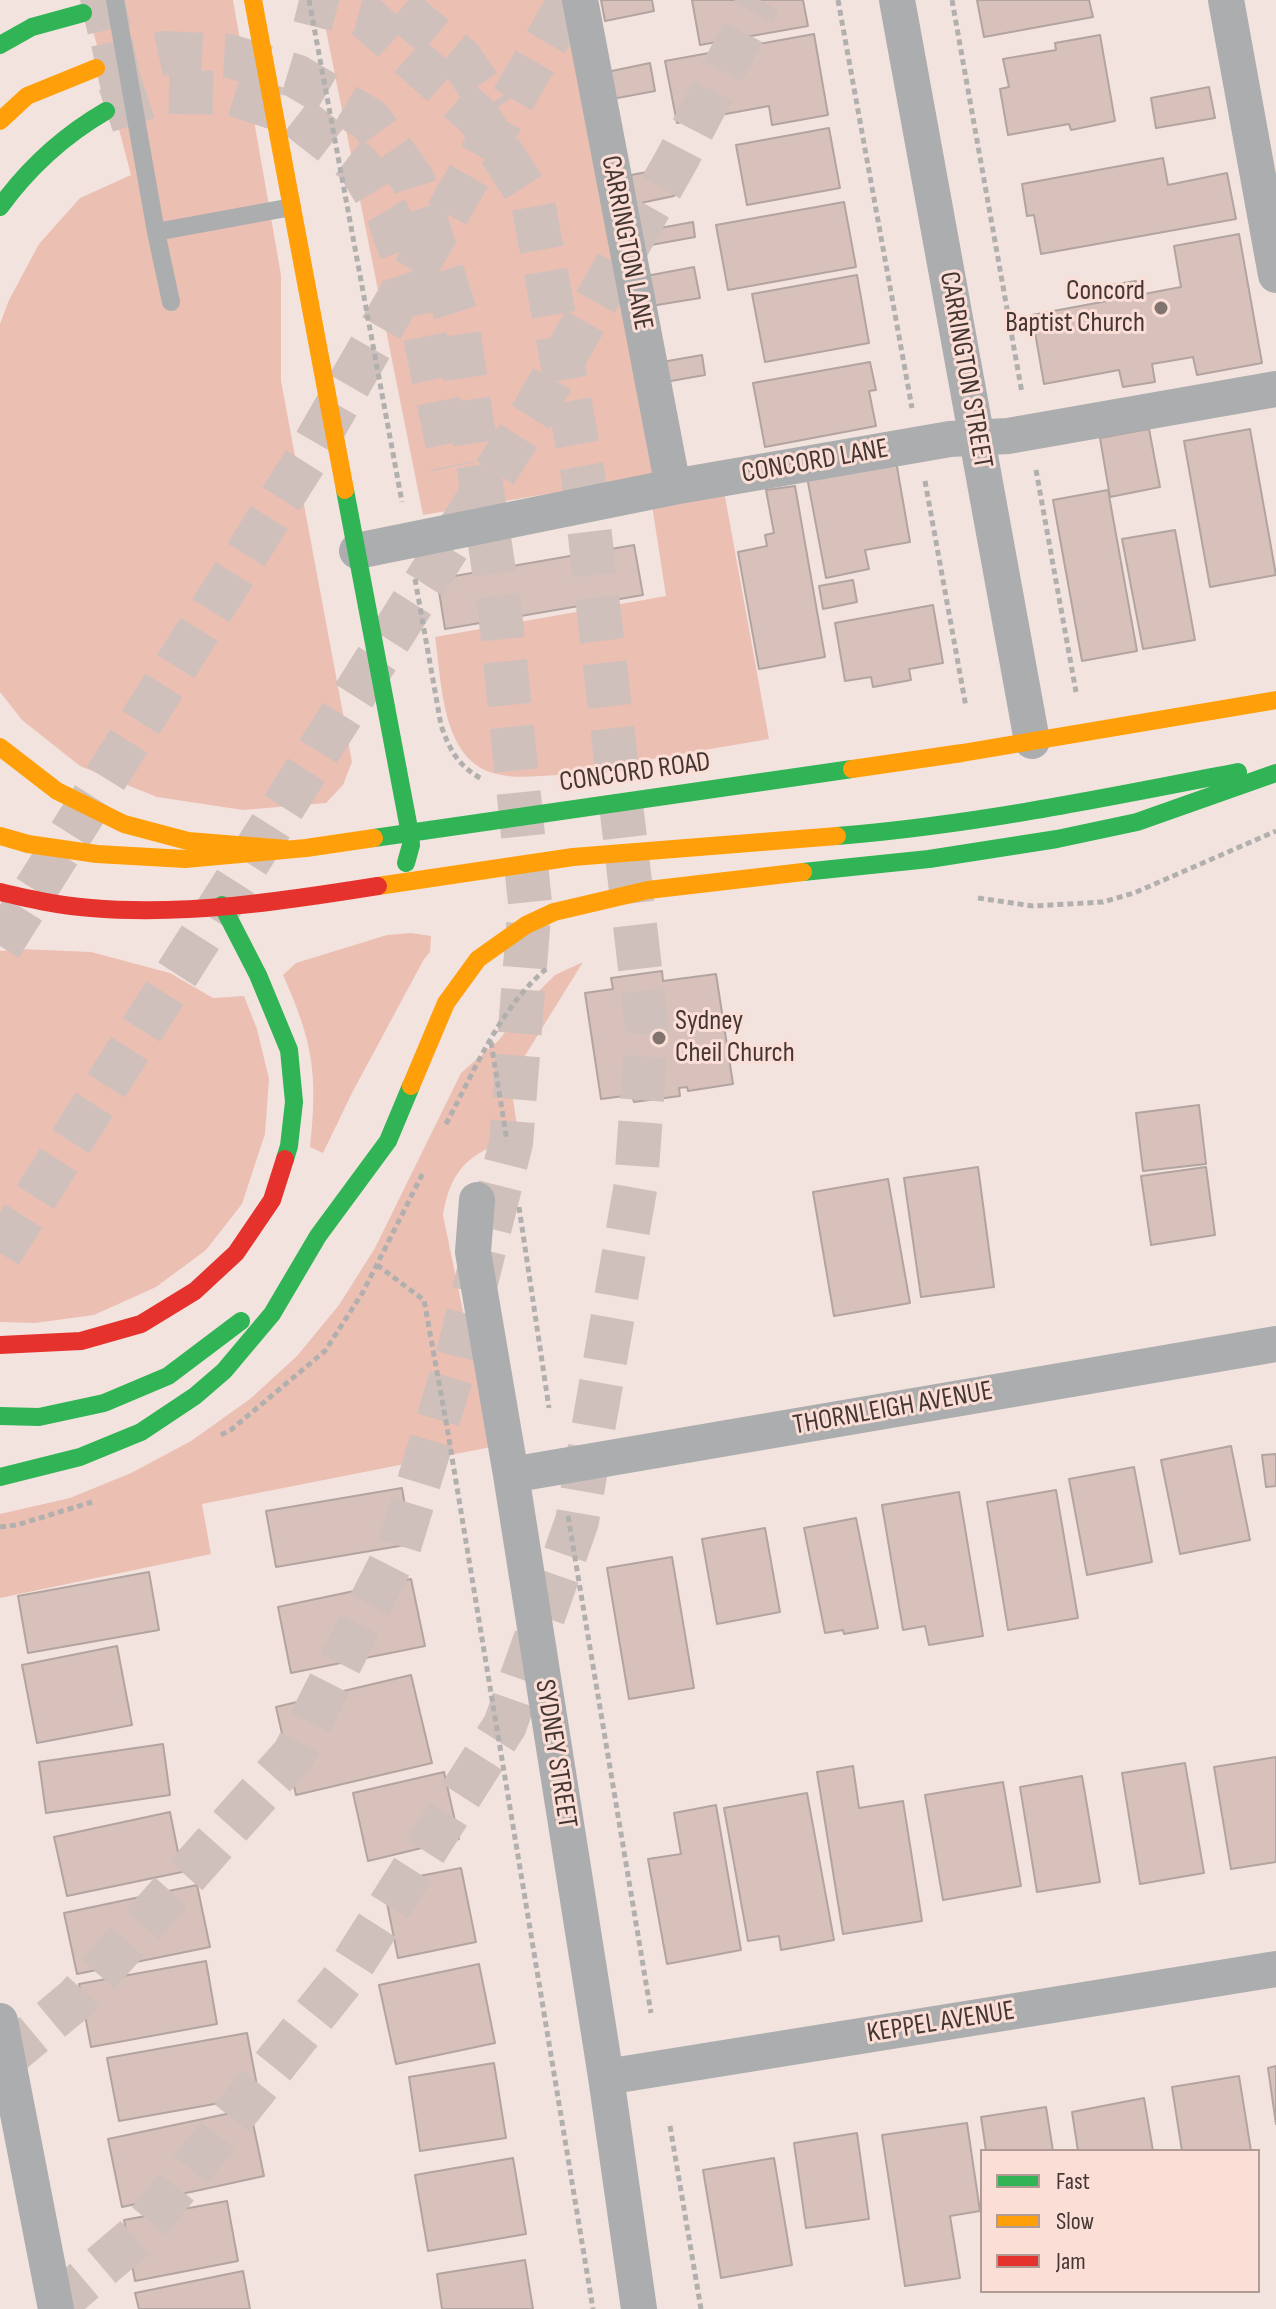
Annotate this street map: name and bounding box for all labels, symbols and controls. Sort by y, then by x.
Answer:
street label: CARRINGTON LANE [593,153,659,333]
street label: CARRINGTON STREET [931,269,999,471]
place label: Concord Baptist Church [1005,275,1145,341]
marker: Concord Baptist Church [1152,299,1170,317]
street label: CONCORD LANE [739,433,891,491]
street label: CONCORD ROAD [557,746,713,800]
place label: Sydney Cheil Church [675,1005,795,1071]
marker: Sydney Cheil Church [650,1029,668,1047]
street label: THORNLEIGH AVENUE [791,1375,995,1443]
street label: SYDNEY STREET [527,1677,583,1831]
street label: KEPPEL AVENUE [865,1995,1017,2051]
legend [980,2149,1260,2293]
text: Fast [1056,2167,1090,2196]
text: Slow [1056,2207,1094,2236]
text: Jam [1056,2247,1086,2276]

